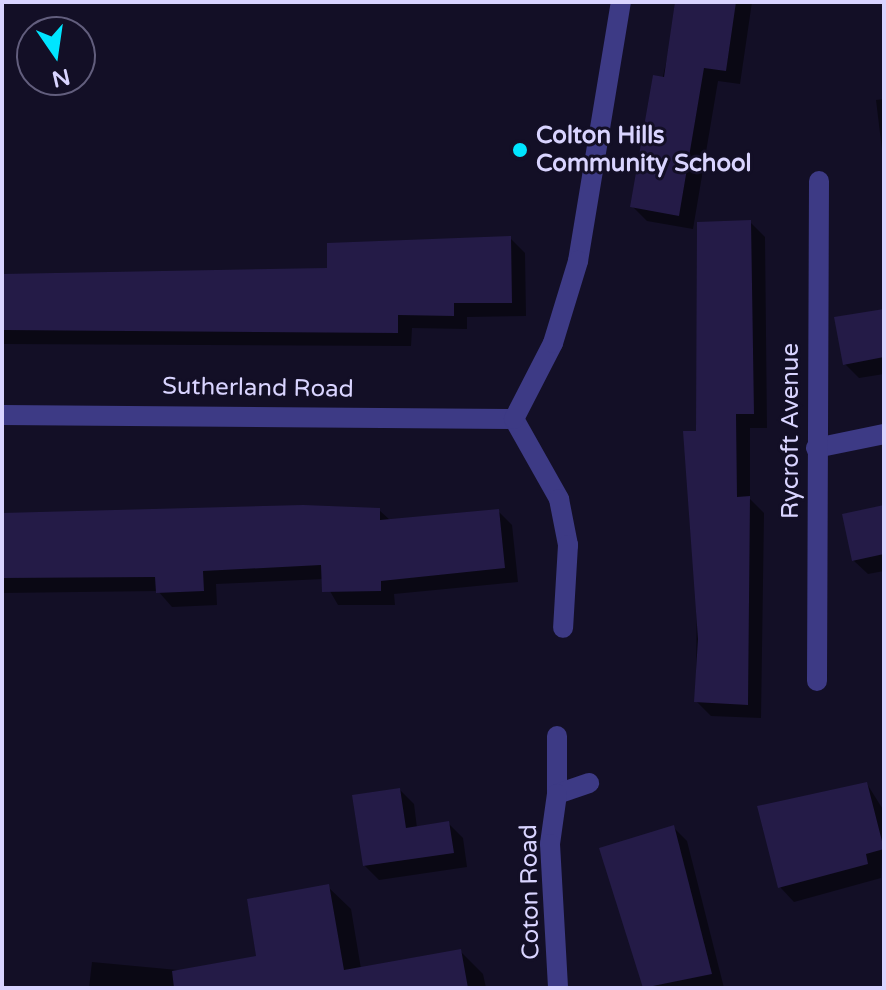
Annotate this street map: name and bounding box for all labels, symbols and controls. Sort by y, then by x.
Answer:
north arrow [16,16,96,96]
text: N [49,63,72,92]
place label: Colton Hills Community School [536,122,752,178]
marker: Colton Hills Community School [511,141,529,159]
street label: Rycroft Avenue [777,343,805,519]
street label: Sutherland Road [162,372,354,404]
street label: Coton Road [514,824,546,960]

